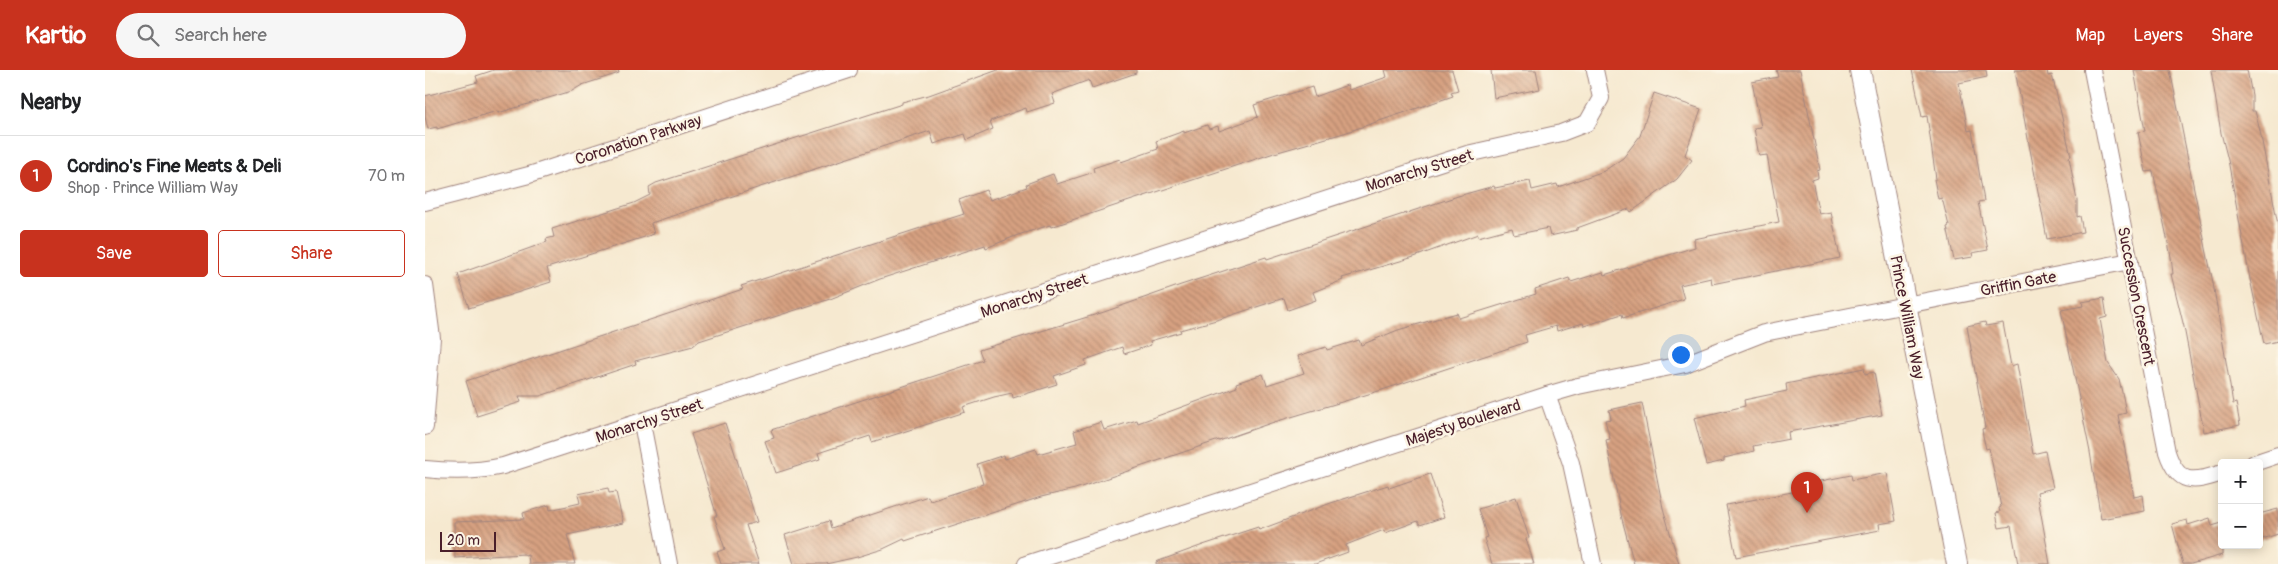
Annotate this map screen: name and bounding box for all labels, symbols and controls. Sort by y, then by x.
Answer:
search box [116,13,466,58]
text: Kartio [25,21,86,50]
icon: search [134,21,162,49]
text: Search here [174,23,267,47]
text: Map [2076,24,2105,47]
text: Layers [2133,24,2183,47]
text: Share [2211,24,2253,47]
text: Nearby [20,89,81,116]
street label: Coronation Parkway [573,110,704,170]
street label: Monarchy Street [1363,145,1476,197]
text: Cordino's Fine Meats & Deli [67,154,281,178]
text: 1 [33,166,39,186]
text: 70 m [368,166,405,186]
text: Shop · Prince William Way [67,178,238,198]
street label: Succession Crescent [2113,225,2159,368]
button: Save [20,230,208,277]
button: Share [218,230,405,277]
street label: Prince William Way [1885,254,1929,381]
street label: Griffin Gate [1979,267,2058,301]
street label: Monarchy Street [978,269,1091,323]
your location [1668,342,1694,368]
street label: Monarchy Street [593,394,706,448]
street label: Majesty Boulevard [1403,395,1523,451]
map controls [2218,459,2263,549]
button: + [2218,459,2263,504]
pin: 1 [1791,472,1823,513]
button: − [2218,504,2263,549]
scale bar [440,529,496,552]
text: 20 m [447,532,480,549]

